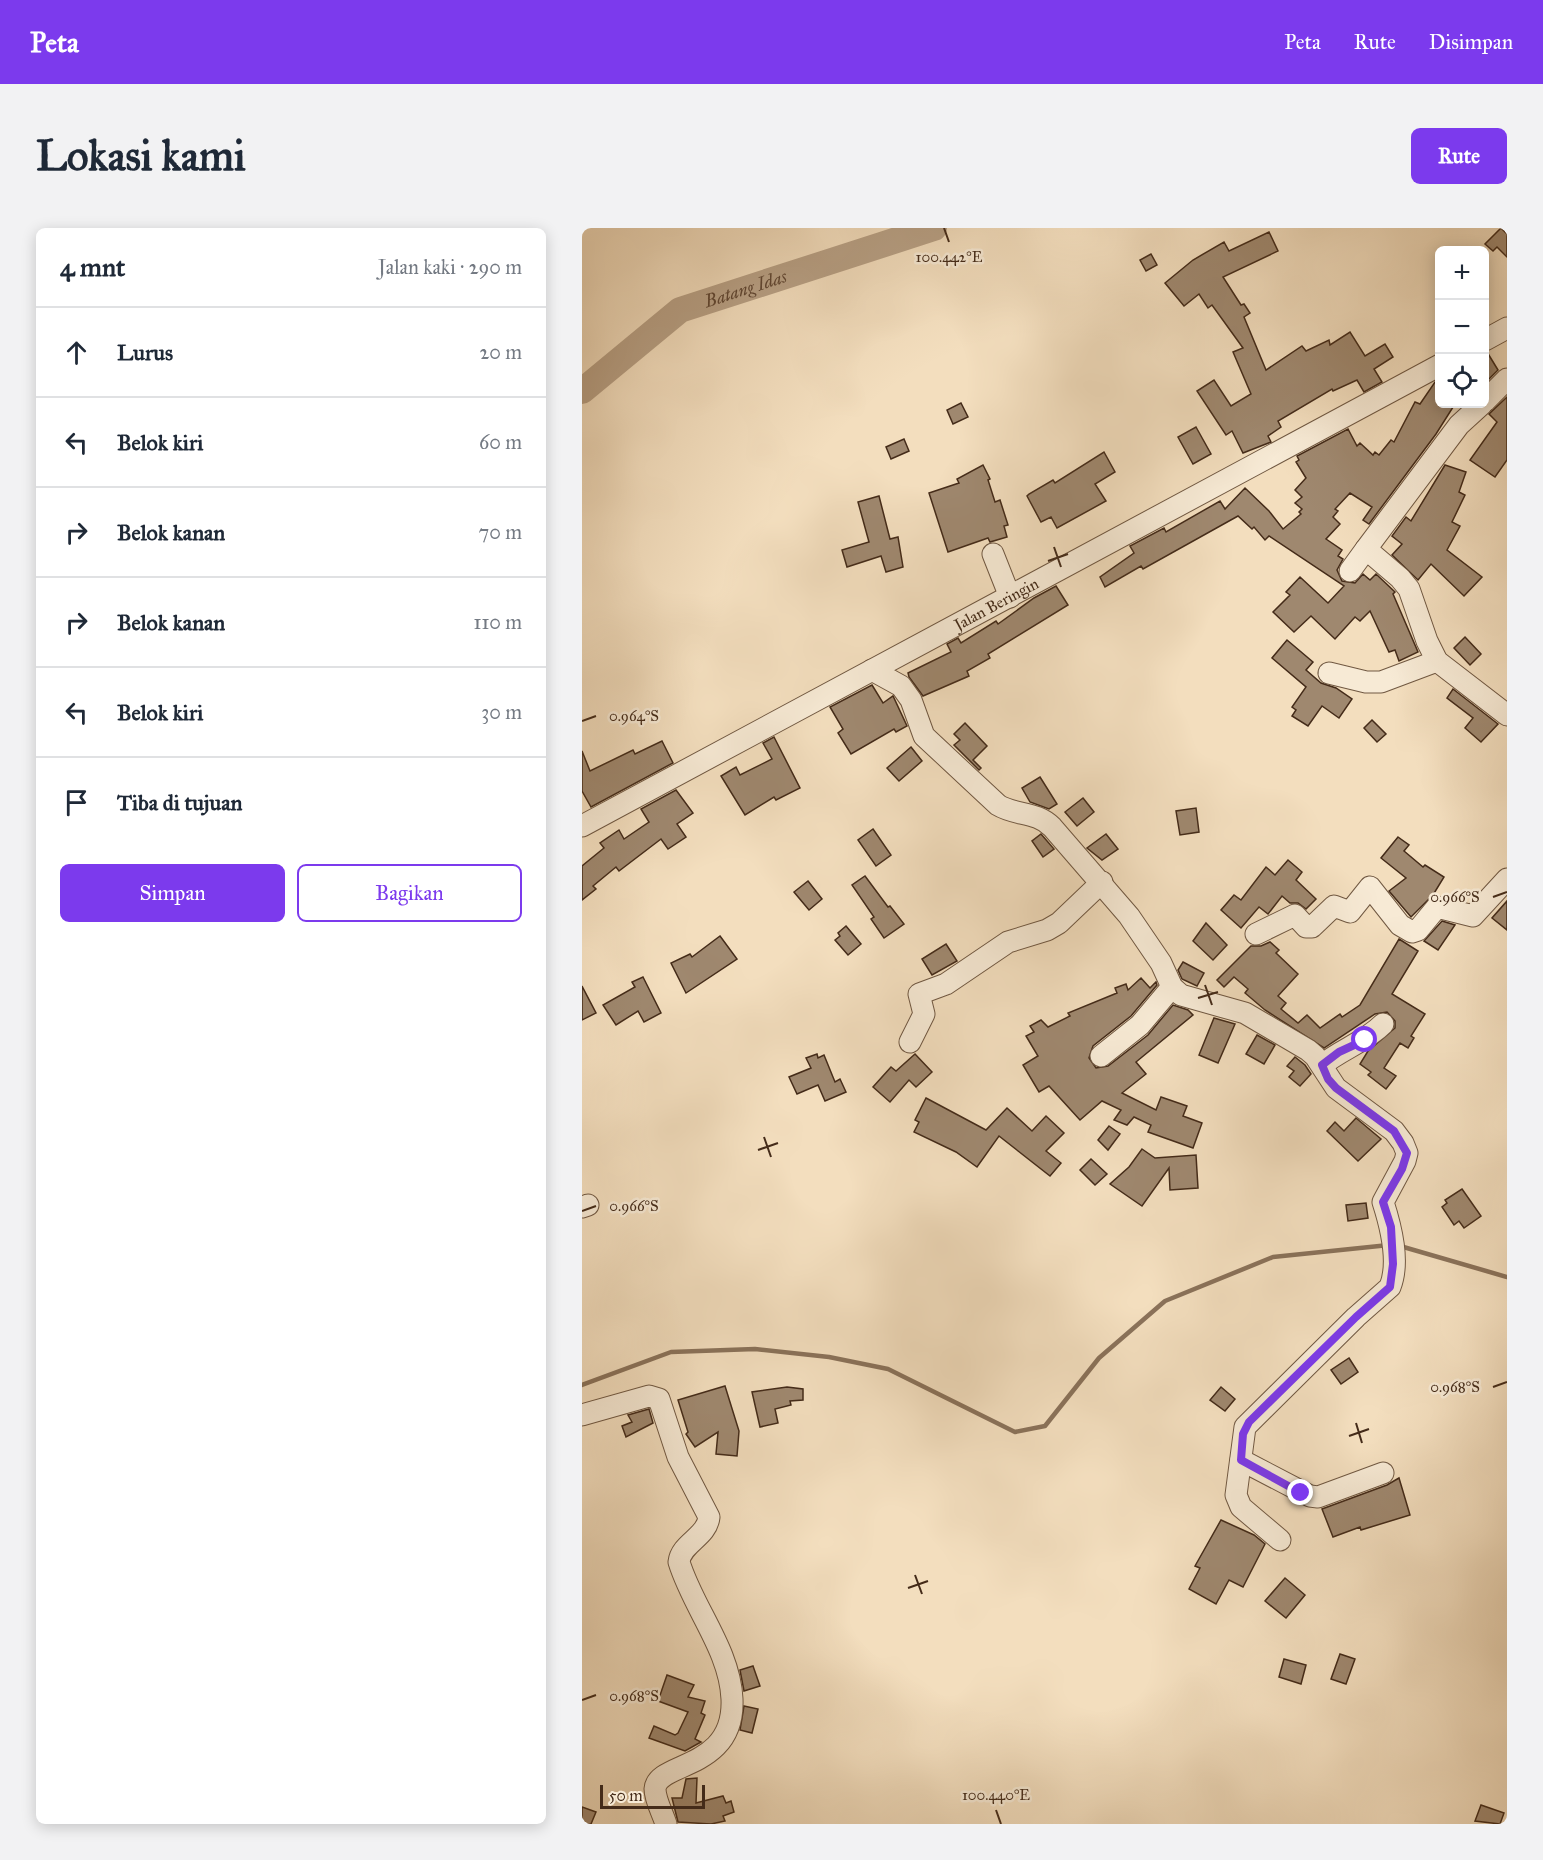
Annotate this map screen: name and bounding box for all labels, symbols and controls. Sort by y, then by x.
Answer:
text: Peta [30,25,79,60]
text: Peta [1284,29,1321,55]
text: Rute [1354,29,1396,55]
text: Disimpan [1429,29,1513,55]
button: Rute [1411,128,1507,184]
text: Lokasi kami [36,130,246,182]
map controls [1435,246,1489,408]
button: + [1435,246,1489,300]
text: 100.442°E [916,248,983,266]
text: 4 mnt [60,251,125,283]
text: Jalan kaki · 290 m [378,255,522,279]
water label: Batang Idas [701,265,790,313]
button: − [1435,300,1489,354]
icon: ahead [60,336,93,369]
text: Lurus [117,339,173,366]
text: 20 m [479,340,522,364]
button: locate [1435,354,1489,408]
icon: left [60,426,93,459]
text: Belok kiri [117,429,203,456]
text: 60 m [479,430,522,454]
icon: right [60,516,93,549]
text: Belok kanan [117,519,225,546]
text: 70 m [479,520,522,544]
street label: Jalan Beringin [949,573,1042,636]
icon: right [60,606,93,639]
text: Belok kanan [117,609,225,636]
text: 110 m [474,610,522,634]
icon: left [60,696,93,729]
text: Belok kiri [117,699,203,726]
text: 30 m [481,700,522,724]
text: 0.964°S [609,707,659,725]
icon: arrive [60,786,93,819]
text: Tiba di tujuan [117,789,242,816]
button: Simpan [60,864,285,922]
button: Bagikan [297,864,522,922]
text: 0.966°S [1430,888,1480,906]
route start [1351,1026,1377,1052]
text: 0.966°S [609,1197,659,1215]
text: 0.968°S [1430,1378,1480,1396]
route end [1287,1479,1313,1505]
text: 0.968°S [609,1687,659,1705]
scale bar [600,1782,705,1810]
text: 50 m [609,1786,643,1805]
text: 100.440°E [962,1786,1030,1804]

